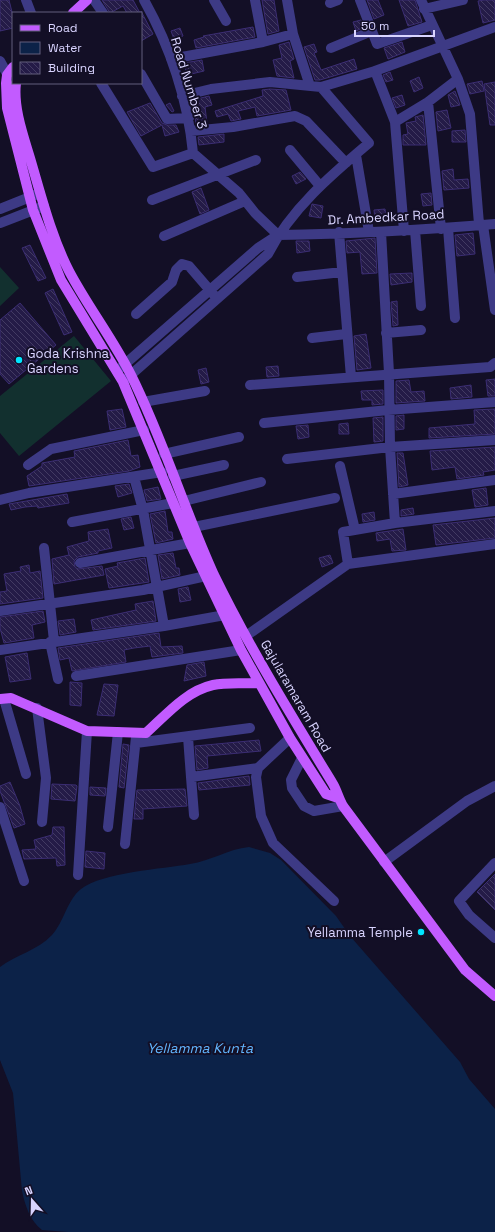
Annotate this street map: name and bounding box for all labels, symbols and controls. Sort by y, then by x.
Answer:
legend [12,12,142,84]
scale bar [355,12,434,38]
text: 50 m [361,18,389,34]
text: Road [48,20,77,36]
street label: Road Number 3 [167,35,211,131]
text: Water [48,40,82,56]
text: Building [48,60,95,76]
street label: Dr. Ambedkar Road [327,205,445,229]
place label: Goda Krishna Gardens [27,345,110,377]
marker: Goda Krishna Gardens [14,355,24,365]
street label: Gajularamaram Road [257,637,335,755]
place label: Yellamma Temple [307,924,413,941]
marker: Yellamma Temple [416,927,426,937]
water label: Yellamma Kunta [147,1039,254,1057]
north arrow [12,1180,52,1220]
text: N [23,1183,34,1198]

